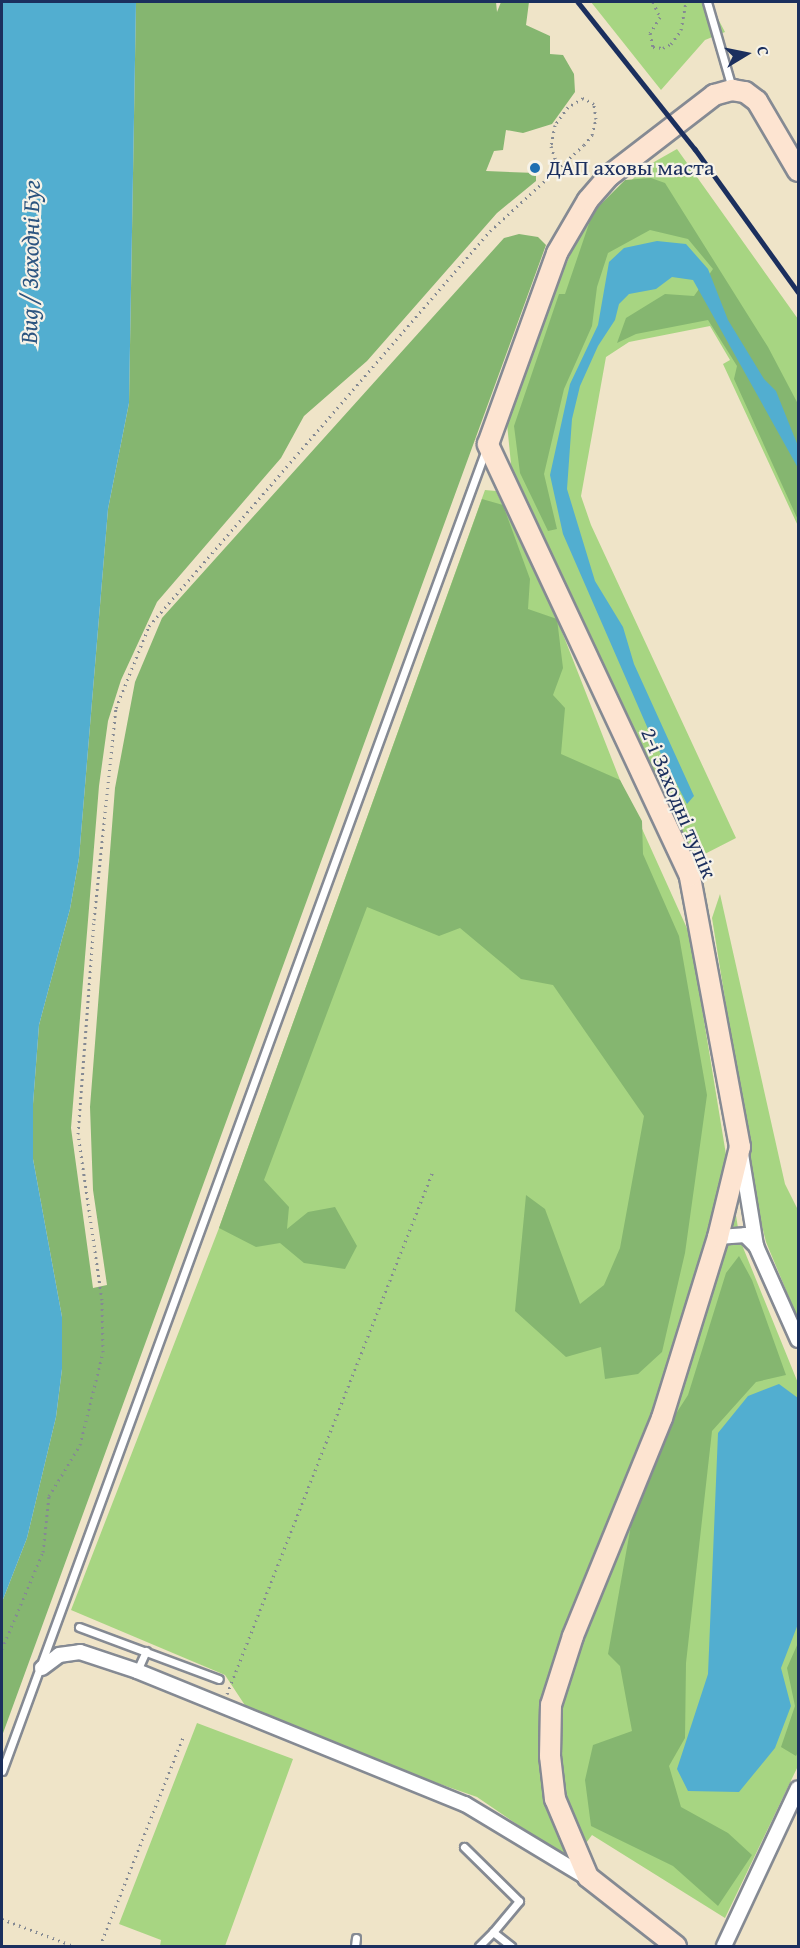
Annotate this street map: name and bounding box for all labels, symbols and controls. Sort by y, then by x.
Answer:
north arrow [716,24,776,84]
text: С [751,44,776,57]
place label: ДАП аховы маста [547,155,714,181]
marker: ДАП аховы маста [528,161,542,175]
water label: Bug / Заходні Буг [14,180,46,344]
street label: 2-і Заходні тупік [635,724,723,882]

